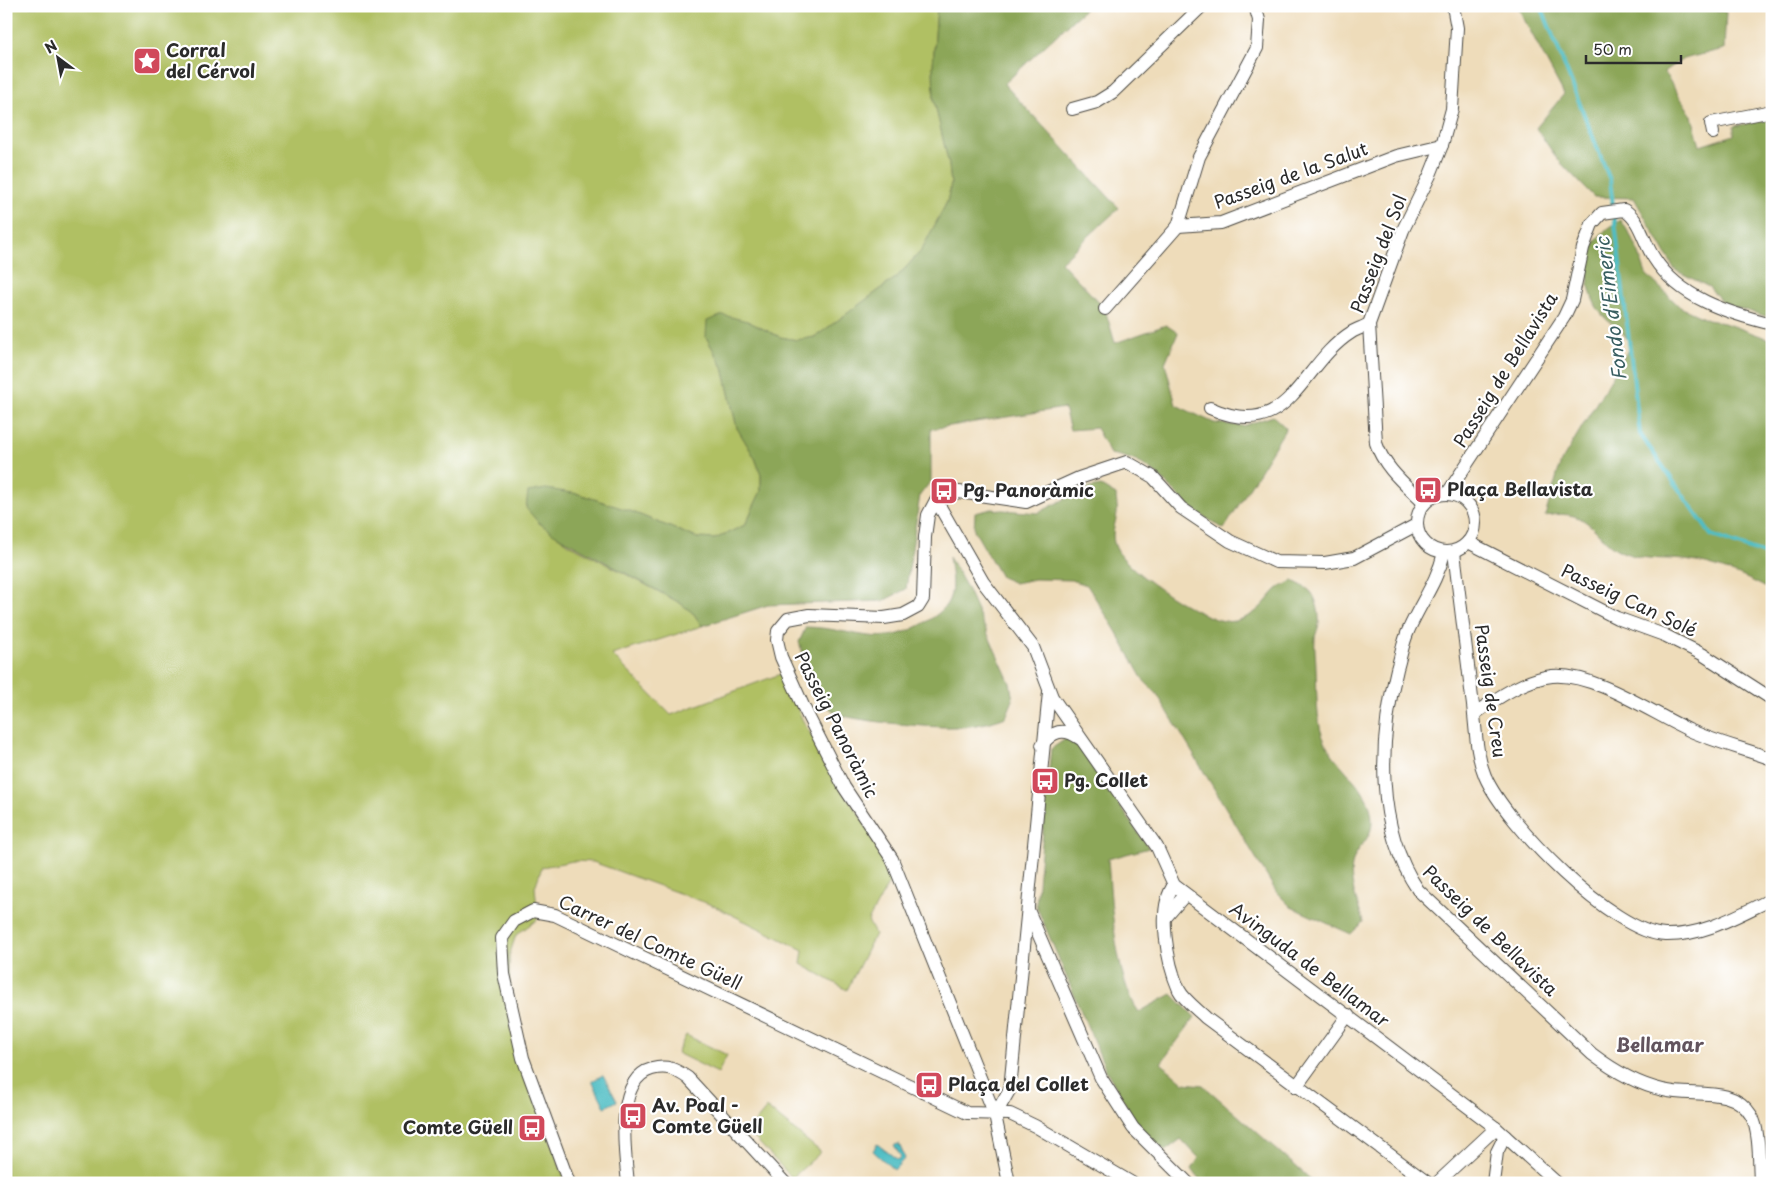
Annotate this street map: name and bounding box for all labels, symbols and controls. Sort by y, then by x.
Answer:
north arrow [32,32,82,82]
scale bar [1586,32,1680,64]
text: N [41,35,61,58]
place label: Corral del Cérvol [166,36,255,84]
text: 50 m [1593,37,1632,60]
place icon: Corral del Cérvol [132,46,162,76]
street label: Passeig de la Salut [1210,134,1371,215]
street label: Passeig del Sol [1343,190,1413,317]
water label: Fondo d'Eimeric [1587,234,1633,382]
street label: Passeig de Bellavista [1446,286,1564,452]
bus stop icon: Plaça Bellavista [1413,475,1443,505]
place label: Plaça Bellavista [1447,475,1593,502]
bus stop icon: Pg. Panoràmic [929,476,959,506]
place label: Pg. Panoràmic [963,476,1094,503]
street label: Passeig Can Solé [1557,556,1702,643]
street label: Passeig de Creu [1469,622,1514,759]
street label: Passeig Panoràmic [789,646,886,802]
bus stop icon: Pg. Collet [1030,766,1060,796]
place label: Pg. Collet [1064,766,1149,793]
street label: Passeig de Bellavista [1417,858,1565,1002]
street label: Carrer del Comte Güell [555,887,747,996]
street label: Avinguda de Bellamar [1224,895,1396,1034]
district label: Bellamar [1616,1030,1704,1058]
bus stop icon: Plaça del Collet [914,1070,944,1100]
place label: Plaça del Collet [948,1070,1089,1097]
place label: Av. Poal - Comte Güell [652,1091,762,1139]
bus stop icon: Av. Poal - Comte Güell [618,1101,648,1131]
place label: Comte Güell [403,1113,513,1140]
bus stop icon: Comte Güell [517,1113,547,1143]

